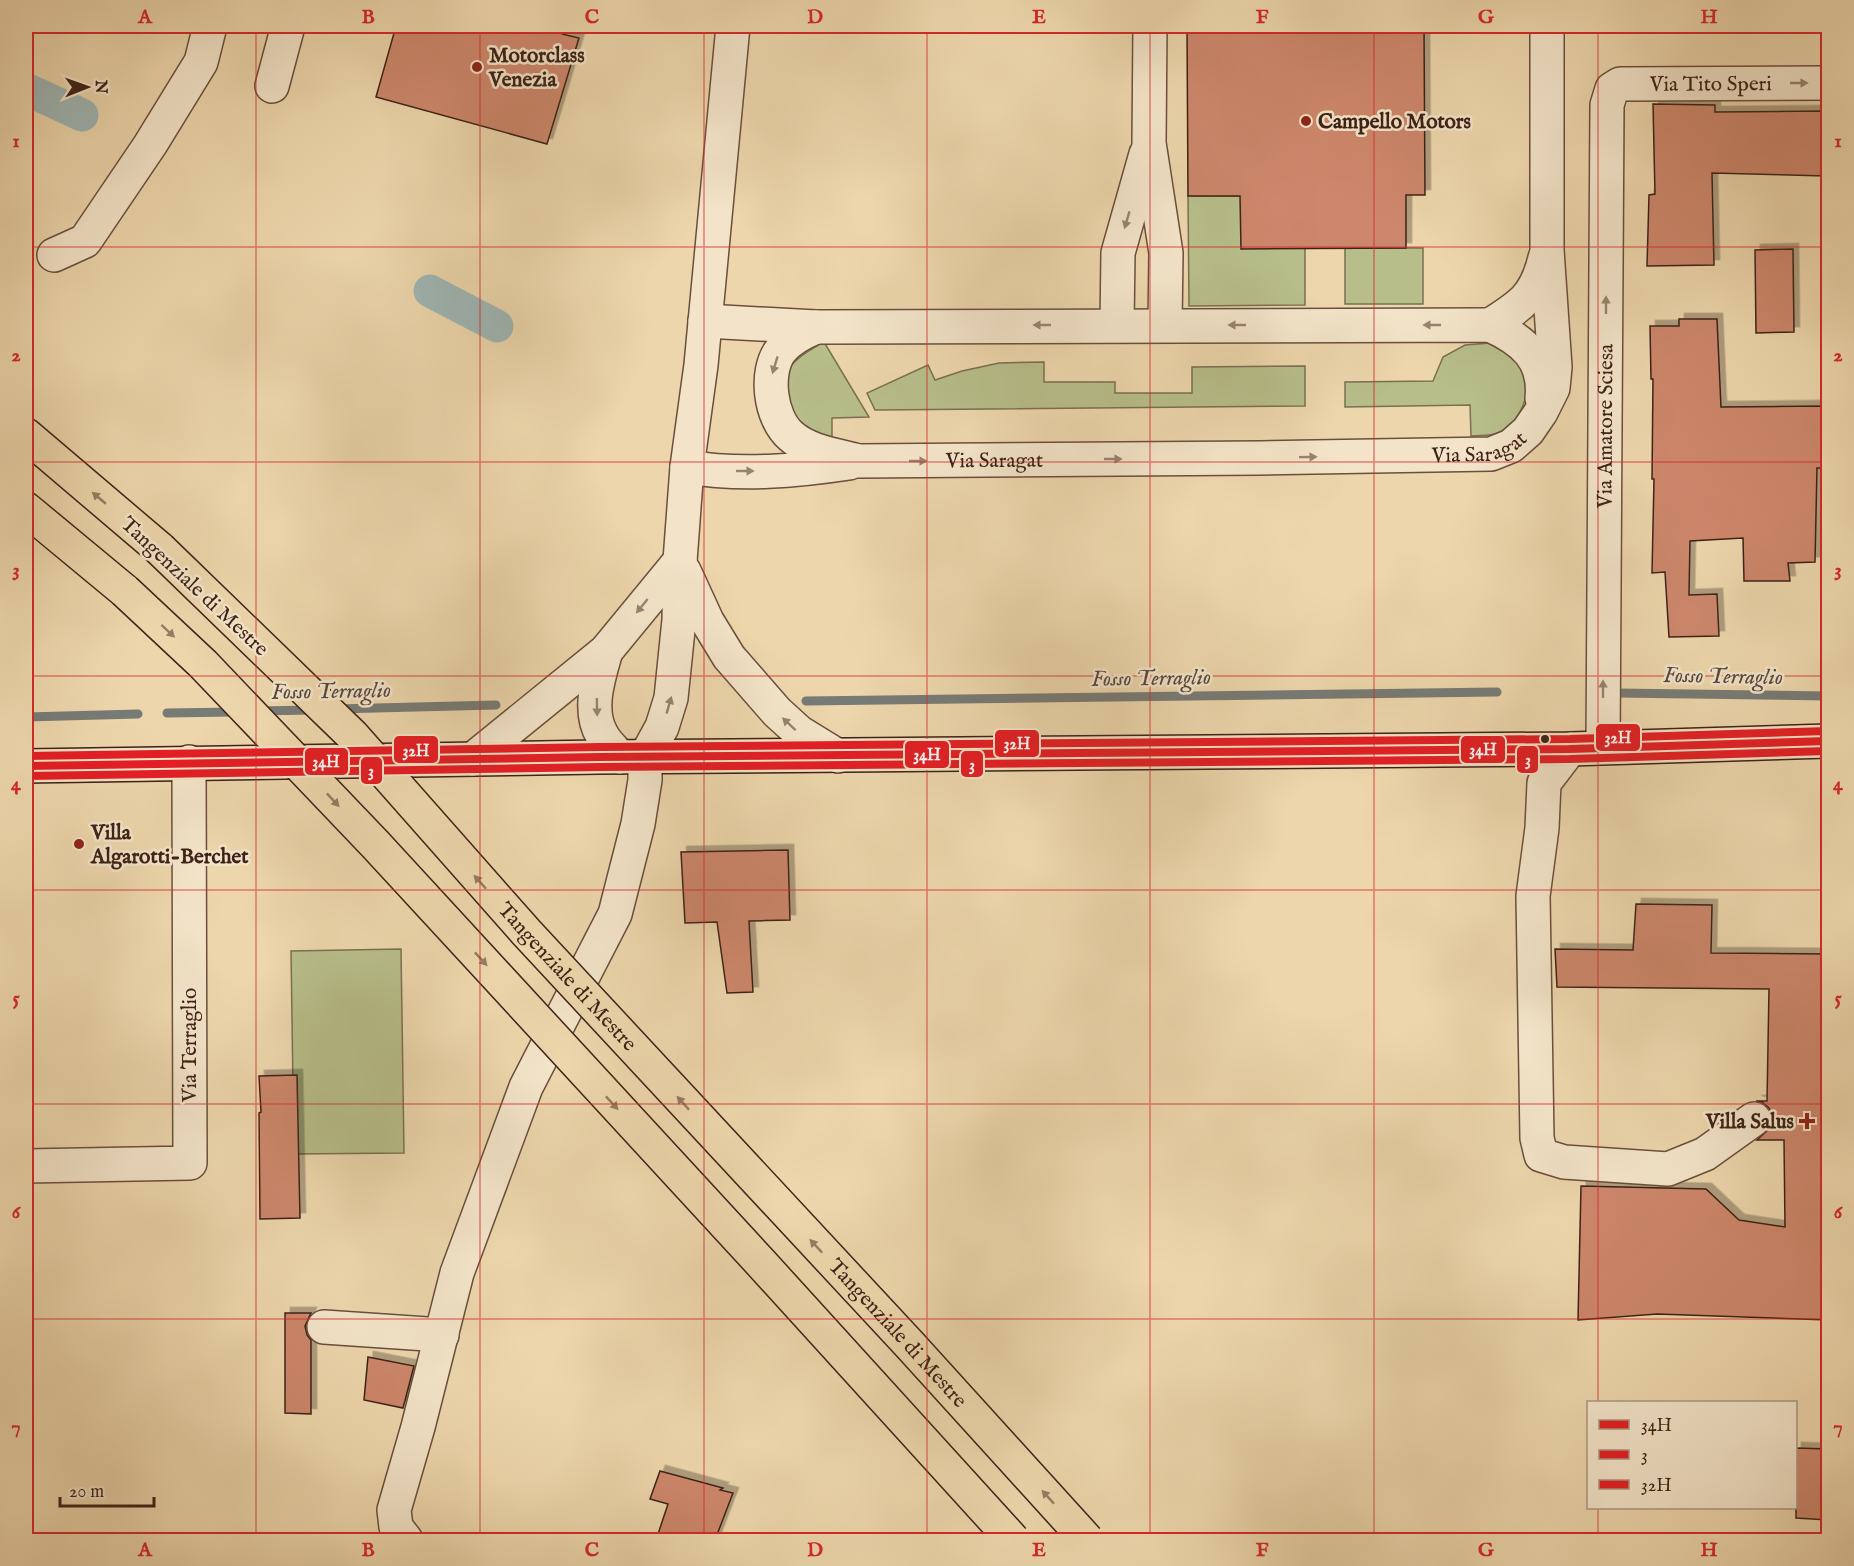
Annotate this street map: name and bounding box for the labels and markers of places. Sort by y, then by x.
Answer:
place label: Motorclass Venezia [488,43,585,94]
marker: Motorclass Venezia [470,60,484,74]
place label: Campello Motors [1318,109,1471,136]
marker: Campello Motors [1299,114,1313,128]
unlabelled marker [1539,733,1551,745]
place label: Villa Algarotti-Berchet [90,820,249,871]
marker: Villa Algarotti-Berchet [72,837,86,851]
place label: Villa Salus [1705,1109,1794,1136]
marker: Villa Salus [1798,1112,1816,1130]

